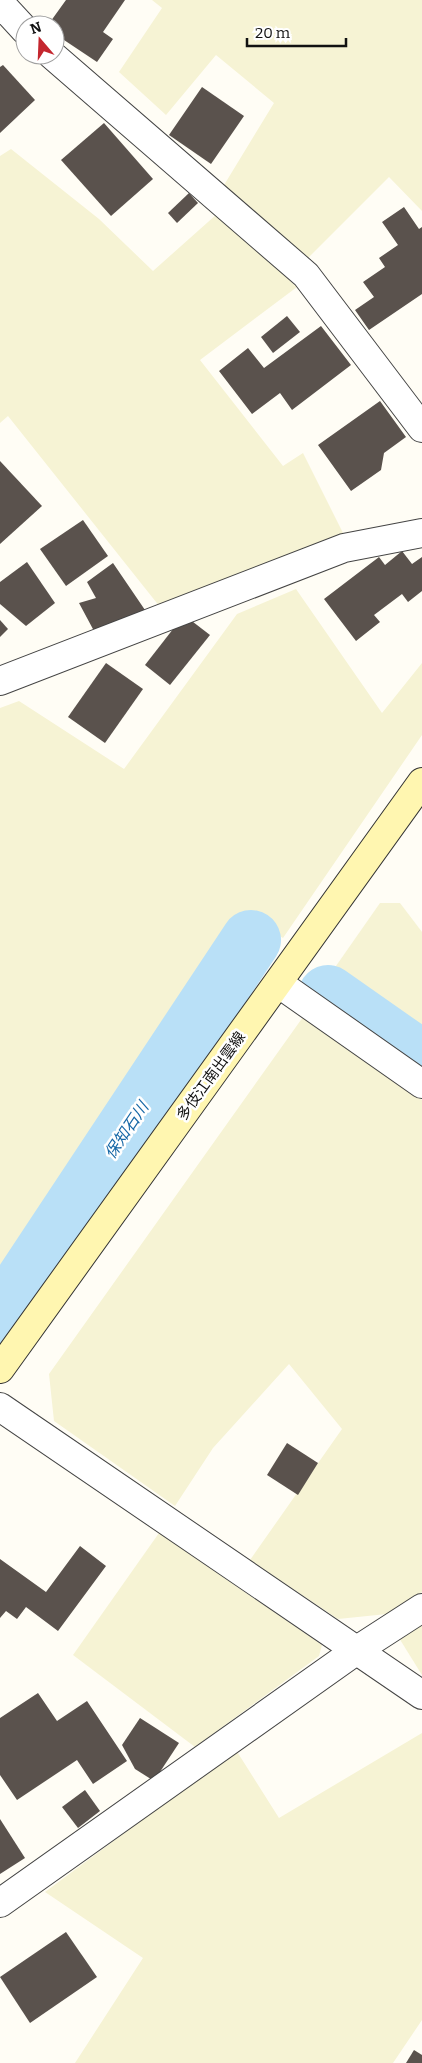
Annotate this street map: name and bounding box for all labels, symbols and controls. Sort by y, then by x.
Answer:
north arrow [15,15,65,65]
scale bar [247,15,346,47]
text: N [28,18,44,38]
text: 20 m [255,24,291,42]
street label: 多伎江南出雲線 [173,1028,249,1124]
water label: 保知石川 [101,1097,153,1162]

